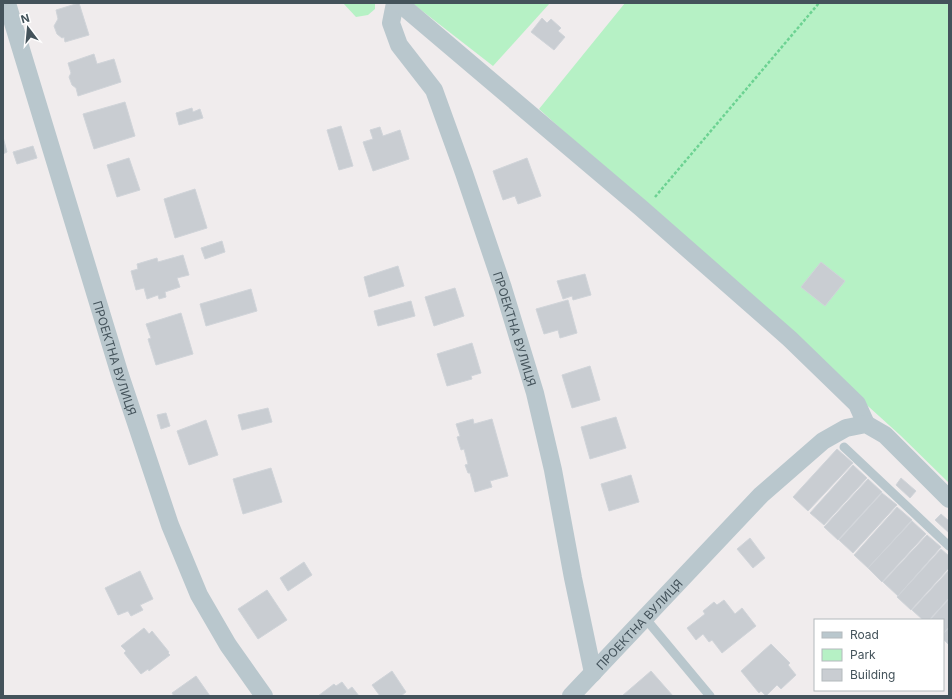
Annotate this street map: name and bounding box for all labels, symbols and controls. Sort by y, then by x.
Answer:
north arrow [8,8,48,48]
text: N [19,11,31,26]
street label: ПРОЕКТНА ВУЛИЦЯ [490,269,540,388]
street label: ПРОЕКТНА ВУЛИЦЯ [90,299,140,417]
street label: ПРОЕКТНА ВУЛИЦЯ [593,576,685,673]
legend [814,619,944,691]
text: Road [850,627,879,642]
text: Park [850,647,876,662]
text: Building [850,667,895,682]

